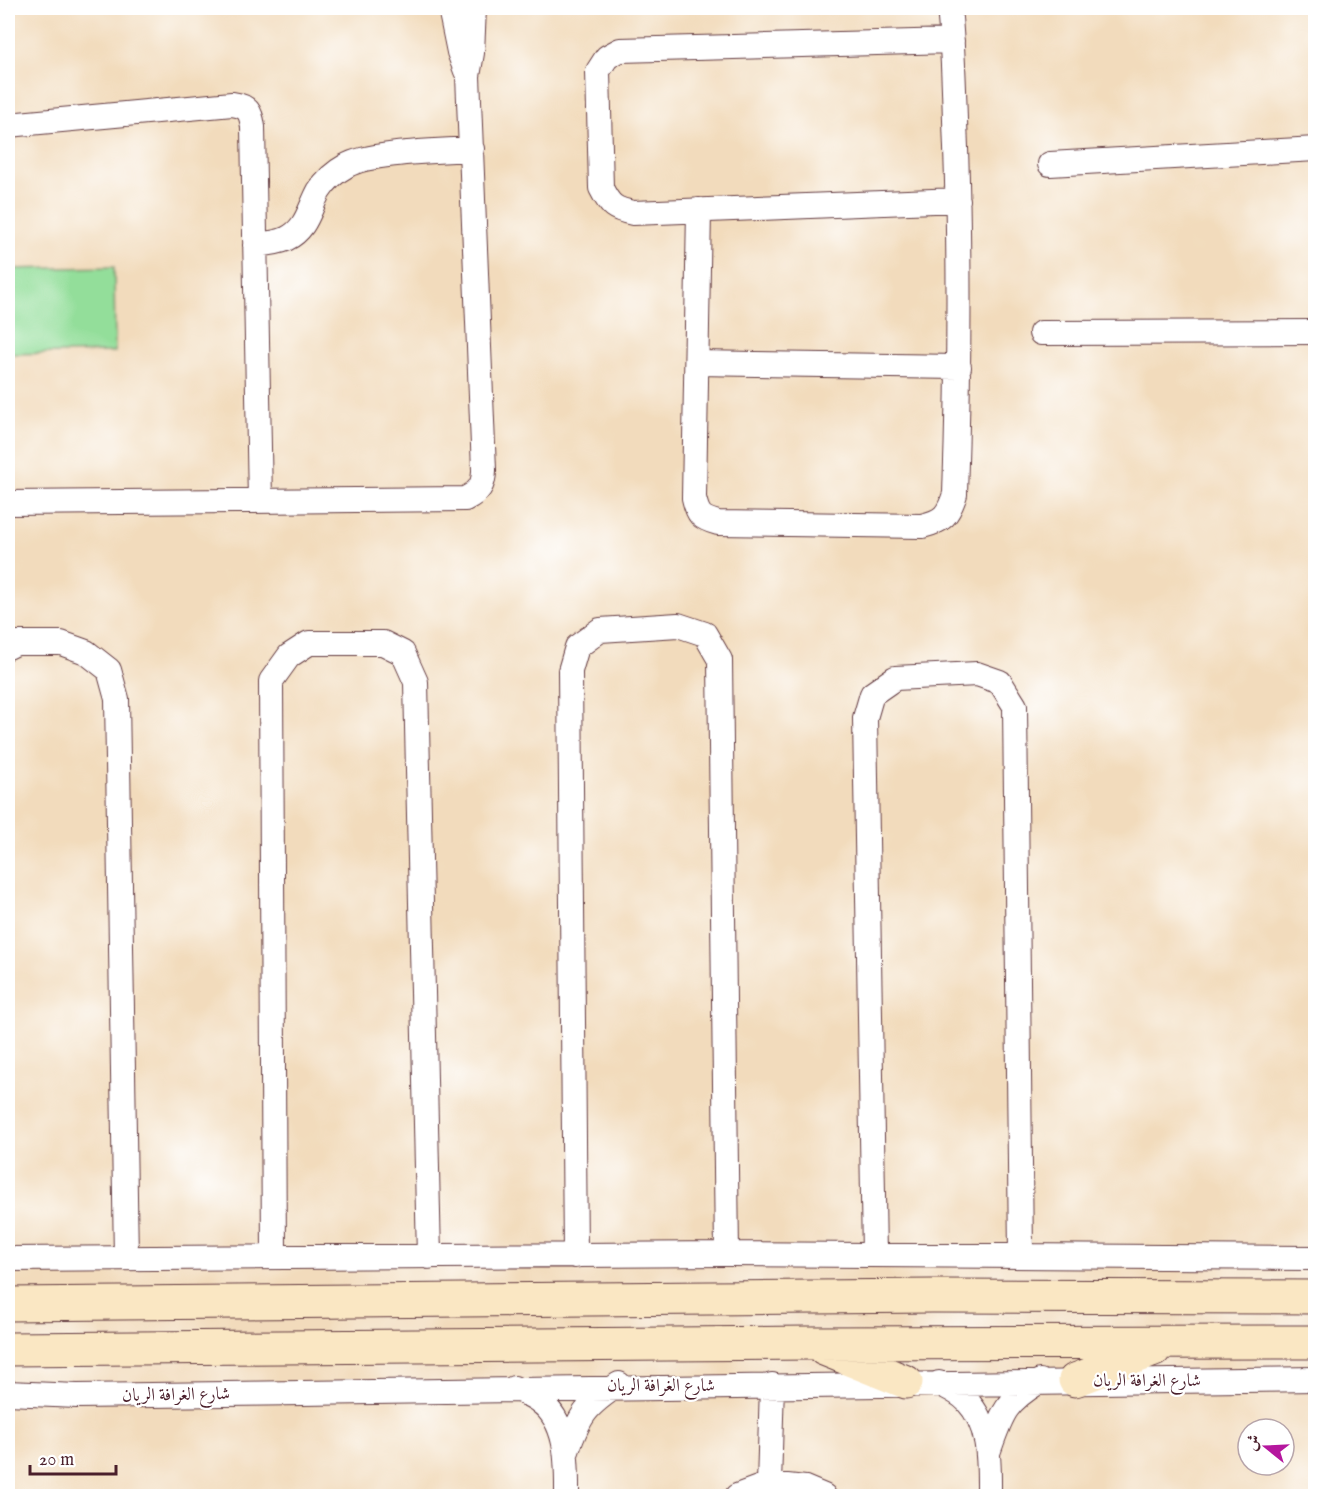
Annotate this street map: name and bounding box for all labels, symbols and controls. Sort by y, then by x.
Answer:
street label: شارع الغرافة الريان [1093,1370,1201,1395]
street label: شارع الغرافة الريان [607,1375,715,1400]
street label: شارع الغرافة الريان [122,1383,230,1410]
north arrow [1236,1417,1296,1477]
text: ش [1242,1432,1266,1454]
scale bar [30,1438,116,1476]
text: 20 m [39,1449,74,1472]

